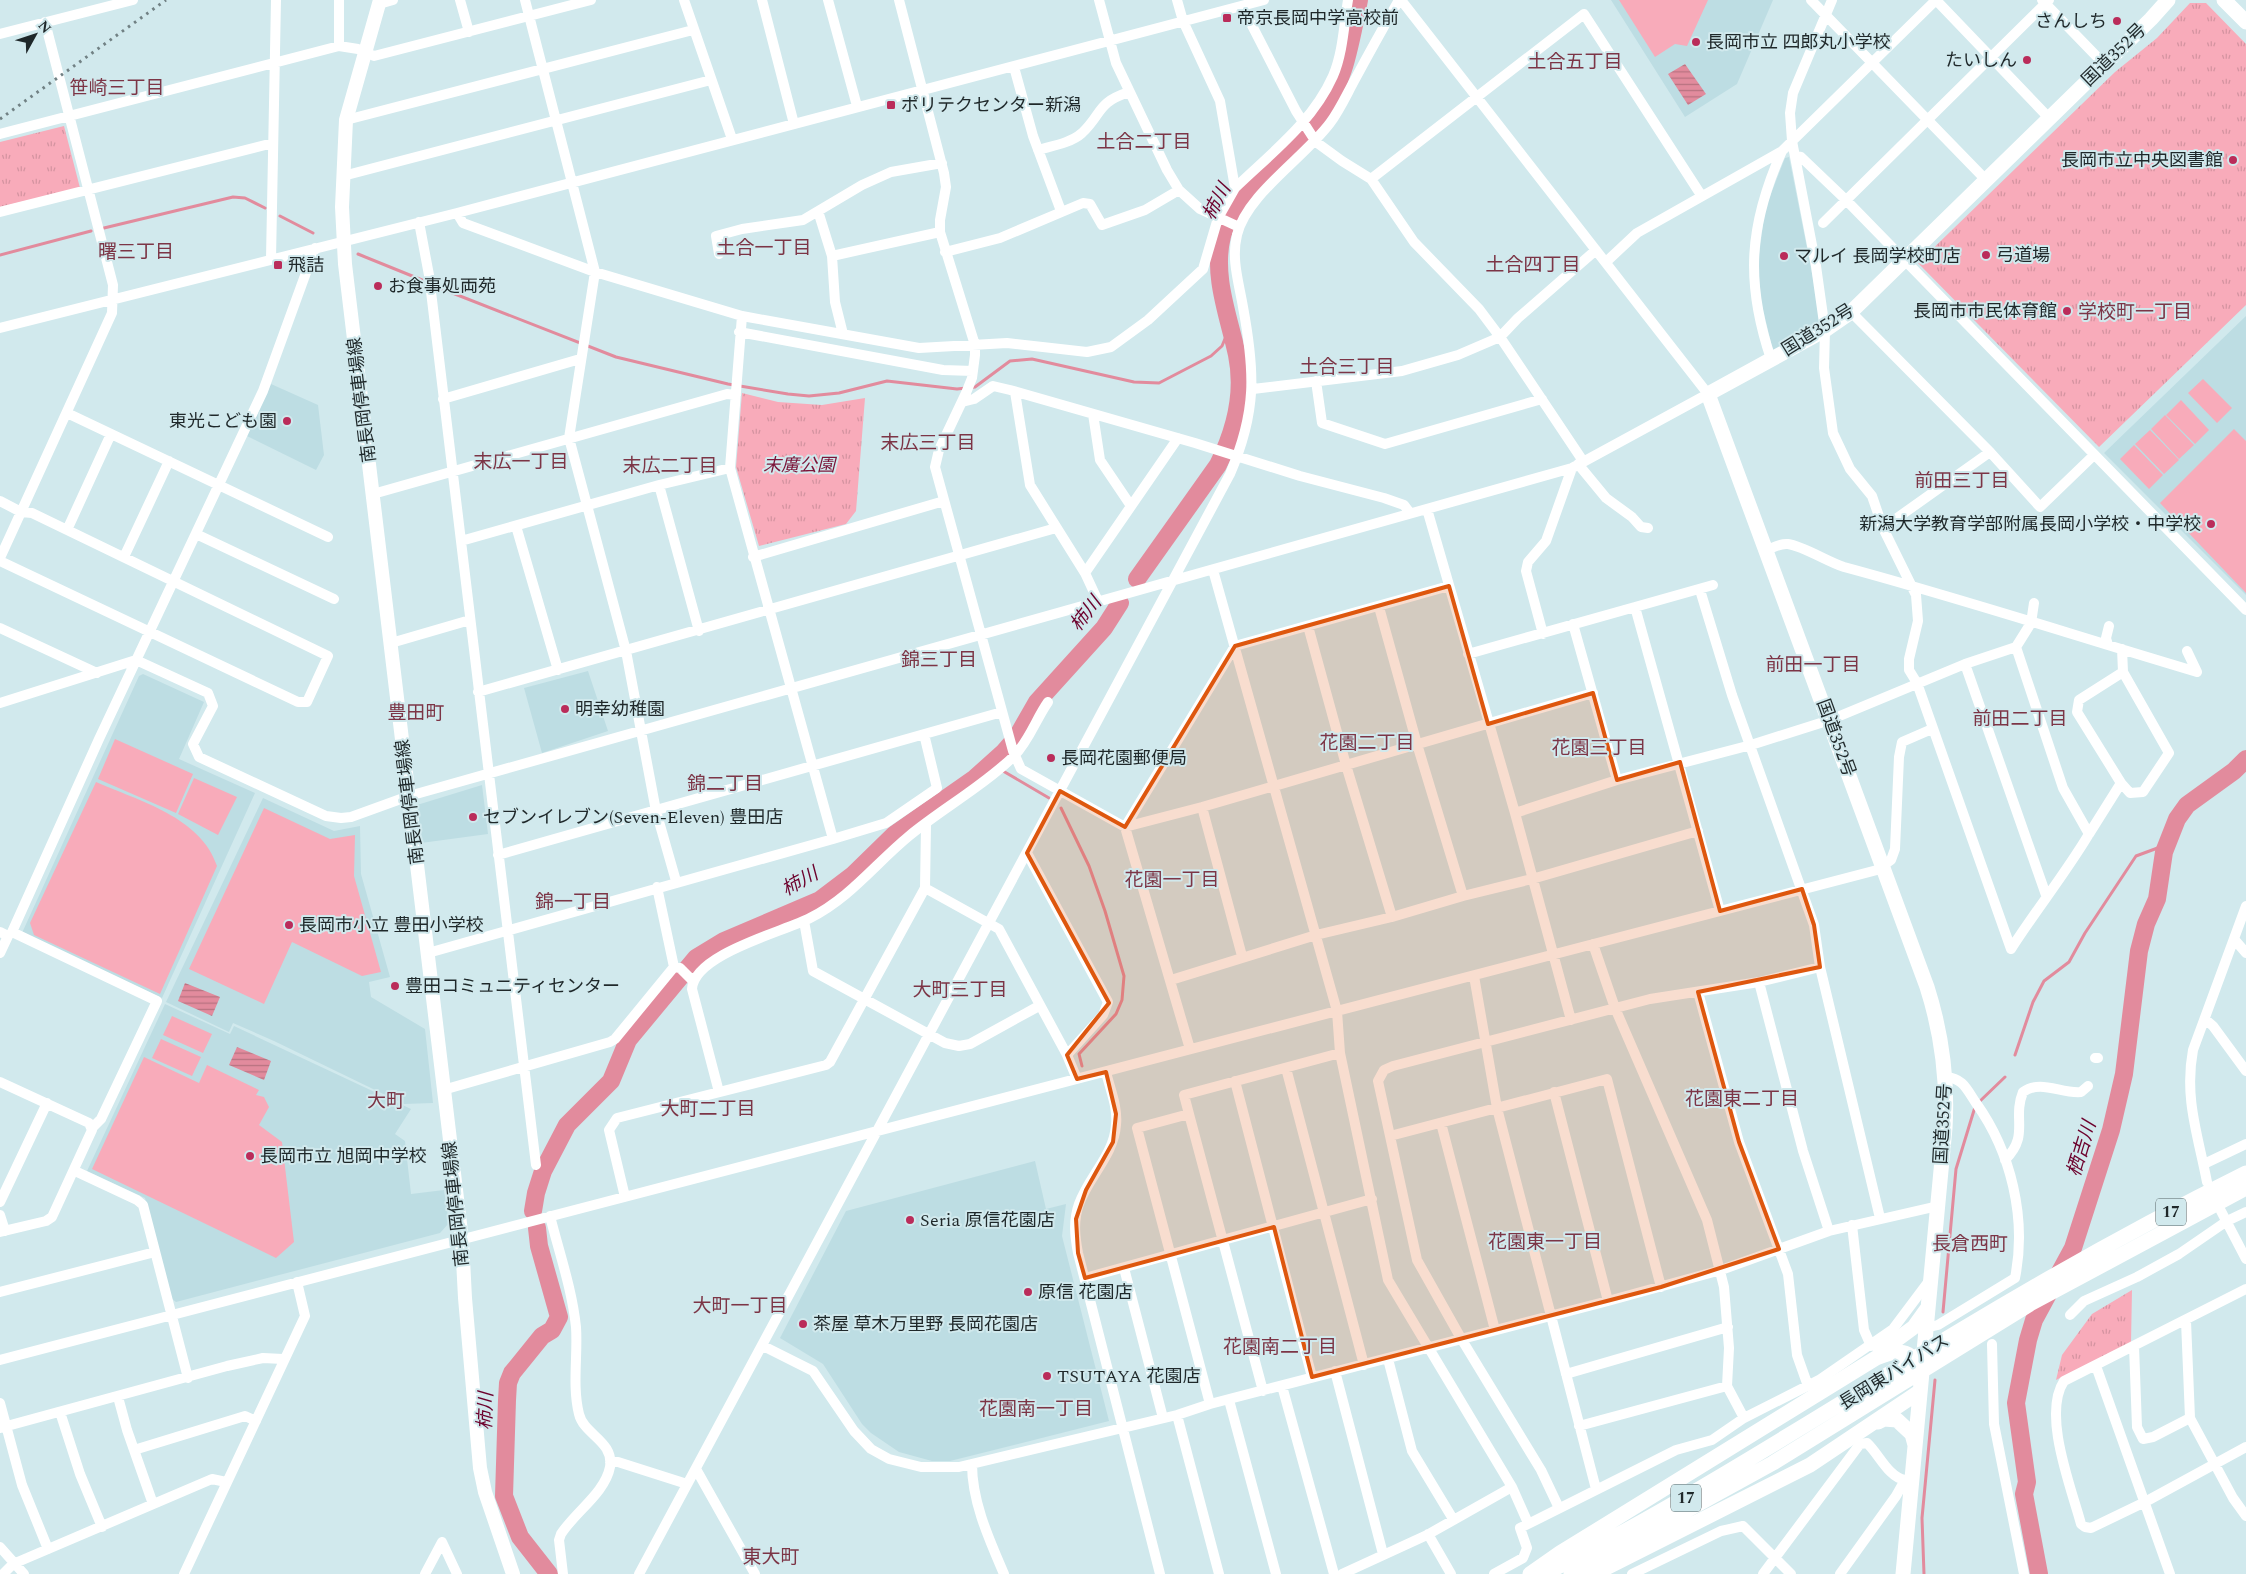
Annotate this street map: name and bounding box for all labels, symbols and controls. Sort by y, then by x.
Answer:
place label: 帝京長岡中学高校前 [1237,5,1399,32]
place label: さんしち [2035,8,2107,35]
north arrow [10,10,60,60]
marker: 帝京長岡中学高校前 [1221,12,1233,24]
marker: さんしち [2111,15,2123,27]
text: N [33,16,56,38]
street label: 国道352号 [2075,17,2153,93]
place label: 長岡市立 四郎丸小学校 [1706,29,1891,56]
marker: 長岡市立 四郎丸小学校 [1690,36,1702,48]
place label: たいしん [1945,47,2017,74]
district label: 土合五丁目 [1527,48,1623,77]
marker: たいしん [2021,54,2033,66]
district label: 笹崎三丁目 [69,74,165,103]
place label: ポリテクセンター新潟 [901,92,1081,119]
marker: ポリテクセンター新潟 [885,99,897,111]
district label: 土合二丁目 [1096,128,1192,157]
place label: 長岡市立中央図書館 [2061,147,2223,174]
marker: 長岡市立中央図書館 [2227,154,2239,166]
water label: 柿川 [1195,177,1240,226]
district label: 土合一丁目 [716,234,812,263]
district label: 曙三丁目 [98,238,174,267]
place label: 弓道場 [1996,242,2050,269]
place label: マルイ 長岡学校町店 [1794,243,1961,270]
marker: 弓道場 [1980,249,1992,261]
marker: マルイ 長岡学校町店 [1778,250,1790,262]
district label: 土合四丁目 [1485,251,1581,280]
place label: 飛詰 [288,252,324,279]
marker: 飛詰 [272,259,284,271]
place label: お食事処両苑 [388,273,496,300]
marker: お食事処両苑 [372,280,384,292]
street label: 国道352号 [1777,297,1859,363]
place label: 長岡市市民体育館 [1913,298,2057,325]
district label: 学校町一丁目 [2078,298,2192,327]
marker: 長岡市市民体育館 [2061,305,2073,317]
street label: 南長岡停車場線 [341,336,383,464]
district label: 土合三丁目 [1299,353,1395,382]
place label: 東光こども園 [169,408,277,435]
marker: 東光こども園 [281,415,293,427]
district label: 末広三丁目 [880,429,976,458]
district label: 末広一丁目 [473,448,569,477]
district label: 末広二丁目 [622,452,718,481]
park label: 末廣公園 [763,452,838,479]
district label: 前田三丁目 [1914,467,2010,496]
place label: 新潟大学教育学部附属長岡小学校・中学校 [1859,511,2201,538]
marker: 新潟大学教育学部附属長岡小学校・中学校 [2205,518,2217,530]
water label: 柿川 [1063,589,1110,638]
district label: 錦三丁目 [901,646,977,675]
district label: 前田一丁目 [1765,651,1861,680]
street label: 国道352号 [1809,695,1863,781]
place label: 明幸幼稚園 [575,696,665,723]
district label: 豊田町 [387,699,445,728]
marker: 明幸幼稚園 [559,703,571,715]
district label: 前田二丁目 [1972,705,2068,734]
district label: 花園二丁目 [1319,729,1415,758]
district label: 花園三丁目 [1551,734,1647,763]
street label: 南長岡停車場線 [389,738,431,866]
place label: 長岡花園郵便局 [1061,745,1187,772]
marker: 長岡花園郵便局 [1045,752,1057,764]
district label: 錦二丁目 [687,770,763,799]
place label: セブンイレブン(Seven-Eleven) 豊田店 [483,804,783,831]
marker: セブンイレブン(Seven-Eleven) 豊田店 [467,811,479,823]
water label: 柿川 [776,859,825,904]
district label: 花園一丁目 [1124,866,1220,895]
district label: 錦一丁目 [535,888,611,917]
place label: 長岡市小立 豊田小学校 [299,912,484,939]
marker: 長岡市小立 豊田小学校 [283,919,295,931]
place label: 豊田コミュニティセンター [405,973,620,1000]
district label: 大町三丁目 [912,976,1008,1005]
marker: 豊田コミュニティセンター [389,980,401,992]
street label: 国道352号 [1927,1083,1959,1165]
district label: 花園東二丁目 [1685,1085,1799,1114]
district label: 大町 [367,1087,405,1116]
district label: 大町二丁目 [660,1095,756,1124]
water label: 栖吉川 [2060,1116,2105,1181]
street label: 南長岡停車場線 [436,1140,476,1268]
place label: 長岡市立 旭岡中学校 [260,1143,427,1170]
marker: 長岡市立 旭岡中学校 [244,1150,256,1162]
road number: 17 [2156,1198,2186,1226]
place label: Seria 原信花園店 [920,1207,1055,1234]
marker: Seria 原信花園店 [904,1214,916,1226]
district label: 花園東一丁目 [1488,1228,1602,1257]
district label: 長倉西町 [1932,1230,2008,1259]
place label: 原信 花園店 [1038,1279,1133,1306]
marker: 原信 花園店 [1022,1286,1034,1298]
district label: 大町一丁目 [692,1292,788,1321]
place label: 茶屋 草木万里野 長岡花園店 [813,1311,1038,1338]
marker: 茶屋 草木万里野 長岡花園店 [797,1318,809,1330]
street label: 長岡東バイパス [1834,1327,1954,1417]
district label: 花園南二丁目 [1223,1333,1337,1362]
place label: TSUTAYA 花園店 [1057,1363,1200,1390]
marker: TSUTAYA 花園店 [1041,1370,1053,1382]
water label: 柿川 [471,1390,501,1431]
district label: 花園南一丁目 [979,1395,1093,1424]
road number: 17 [1671,1485,1701,1512]
district label: 東大町 [742,1543,800,1572]

